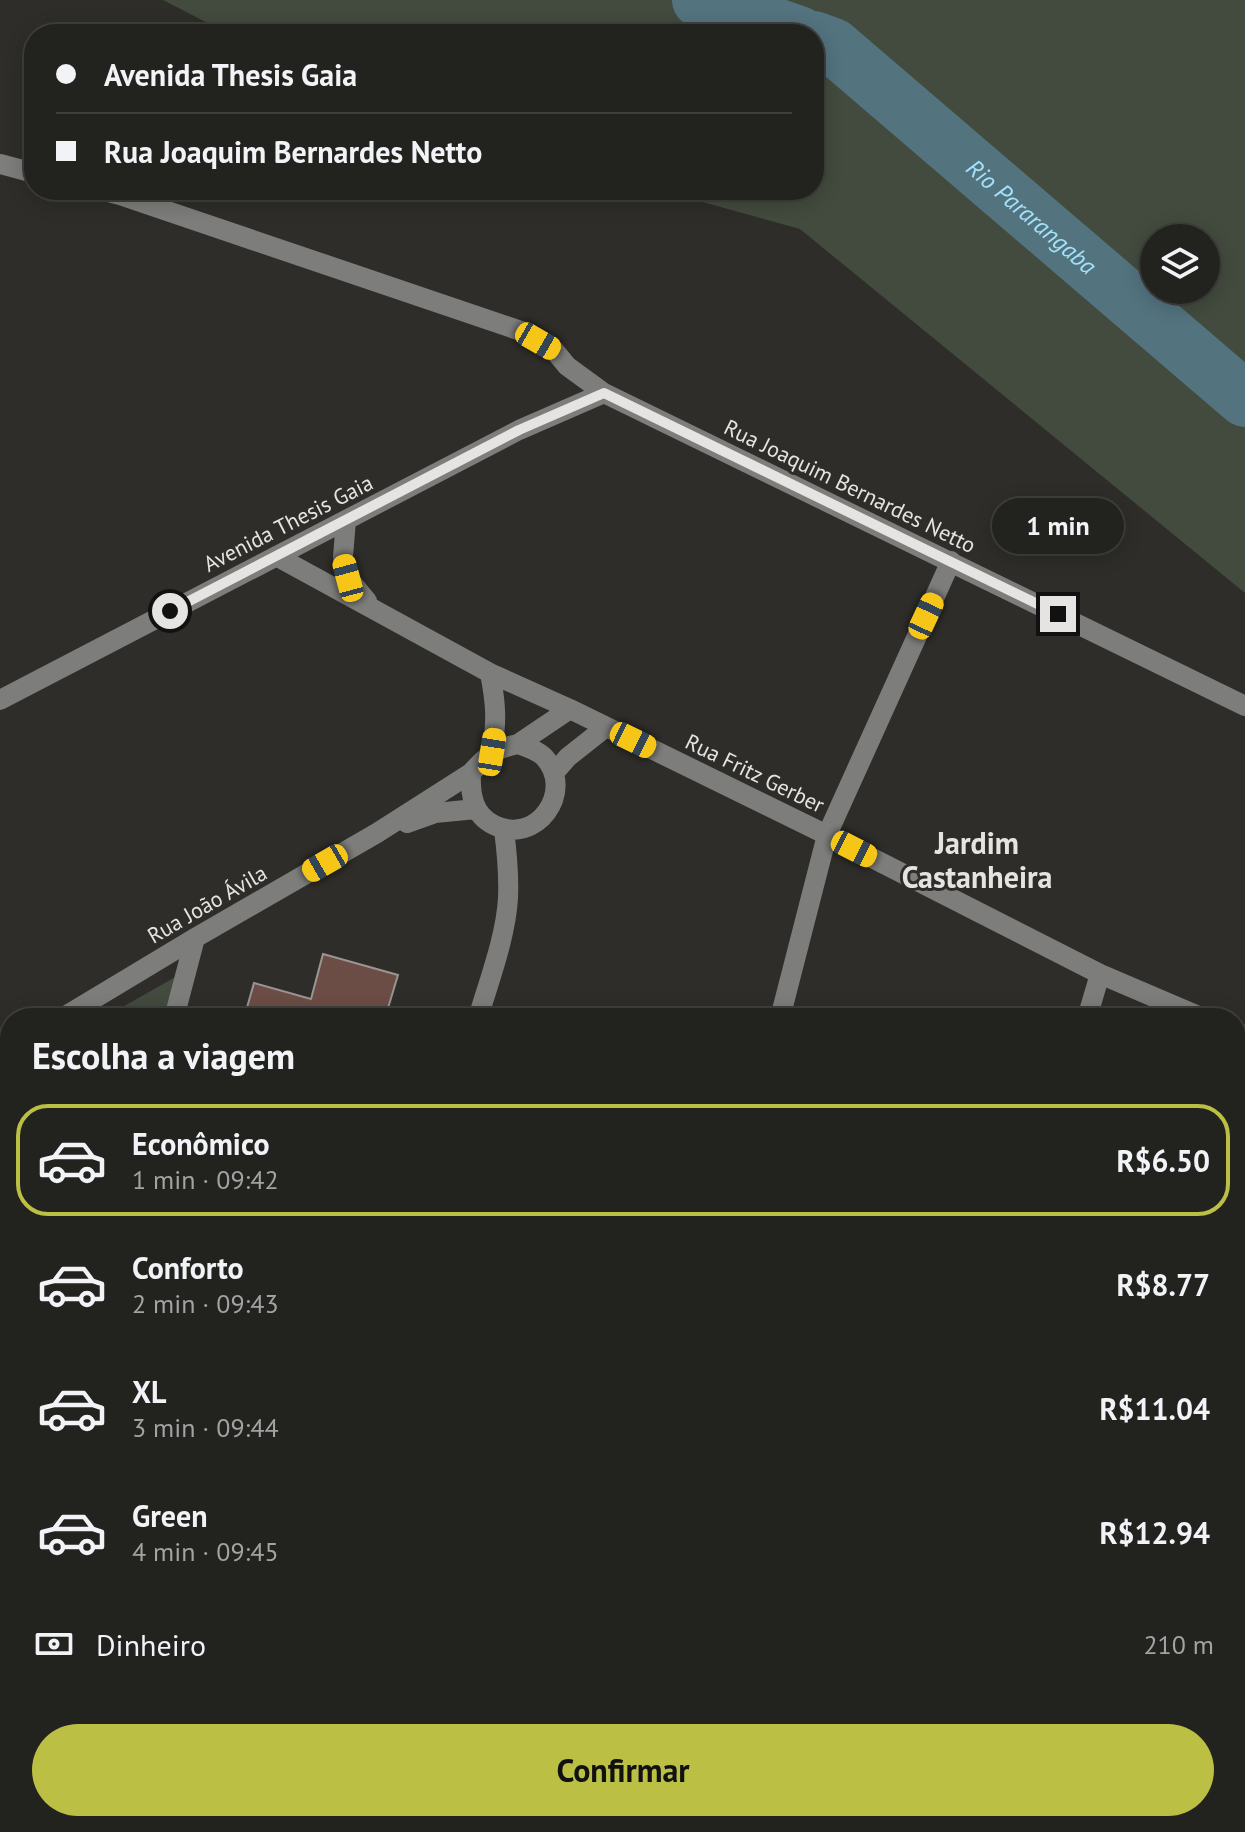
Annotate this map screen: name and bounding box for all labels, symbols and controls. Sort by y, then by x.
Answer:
text: Avenida Thesis Gaia [104,55,357,94]
text: Rua Joaquim Bernardes Netto [104,132,482,171]
water label: Rio Pararangaba [960,152,1104,281]
map controls [1140,224,1220,304]
button: layers [1140,224,1220,304]
car [511,319,565,363]
street label: Rua Joaquim Bernardes Netto [720,413,980,559]
street label: Avenida Thesis Gaia [199,468,377,578]
callout: 1 min [992,498,1124,554]
text: 1 min [1026,509,1090,542]
car [330,552,366,604]
car [905,589,947,643]
route start [152,593,188,629]
route end [1040,596,1076,632]
car [606,719,660,761]
car [476,726,508,778]
street label: Rua Fritz Gerber [681,727,830,819]
district label: Jardim Castanheira [902,823,1052,896]
car [827,827,881,871]
car [298,841,352,885]
street label: Rua João Ávila [142,858,272,950]
text: Escolha a viagem [32,1032,295,1079]
icon: car [36,1124,108,1196]
text: Econômico [132,1124,270,1163]
text: R$6.50 [1117,1141,1210,1180]
text: 1 min · 09:42 [132,1163,279,1196]
icon: car [36,1248,108,1320]
text: Conforto [132,1248,244,1287]
text: R$8.77 [1117,1265,1210,1304]
text: 2 min · 09:43 [132,1287,279,1320]
icon: car [36,1372,108,1444]
text: XL [132,1372,166,1411]
text: R$11.04 [1100,1389,1210,1428]
text: 3 min · 09:44 [132,1411,279,1444]
icon: car [36,1496,108,1568]
text: Green [132,1496,207,1535]
text: R$12.94 [1100,1513,1210,1552]
text: 4 min · 09:45 [132,1535,279,1568]
icon: cash [32,1622,76,1666]
text: Dinheiro [96,1625,206,1664]
text: 210 m [1143,1628,1214,1661]
button: Confirmar [32,1724,1214,1816]

